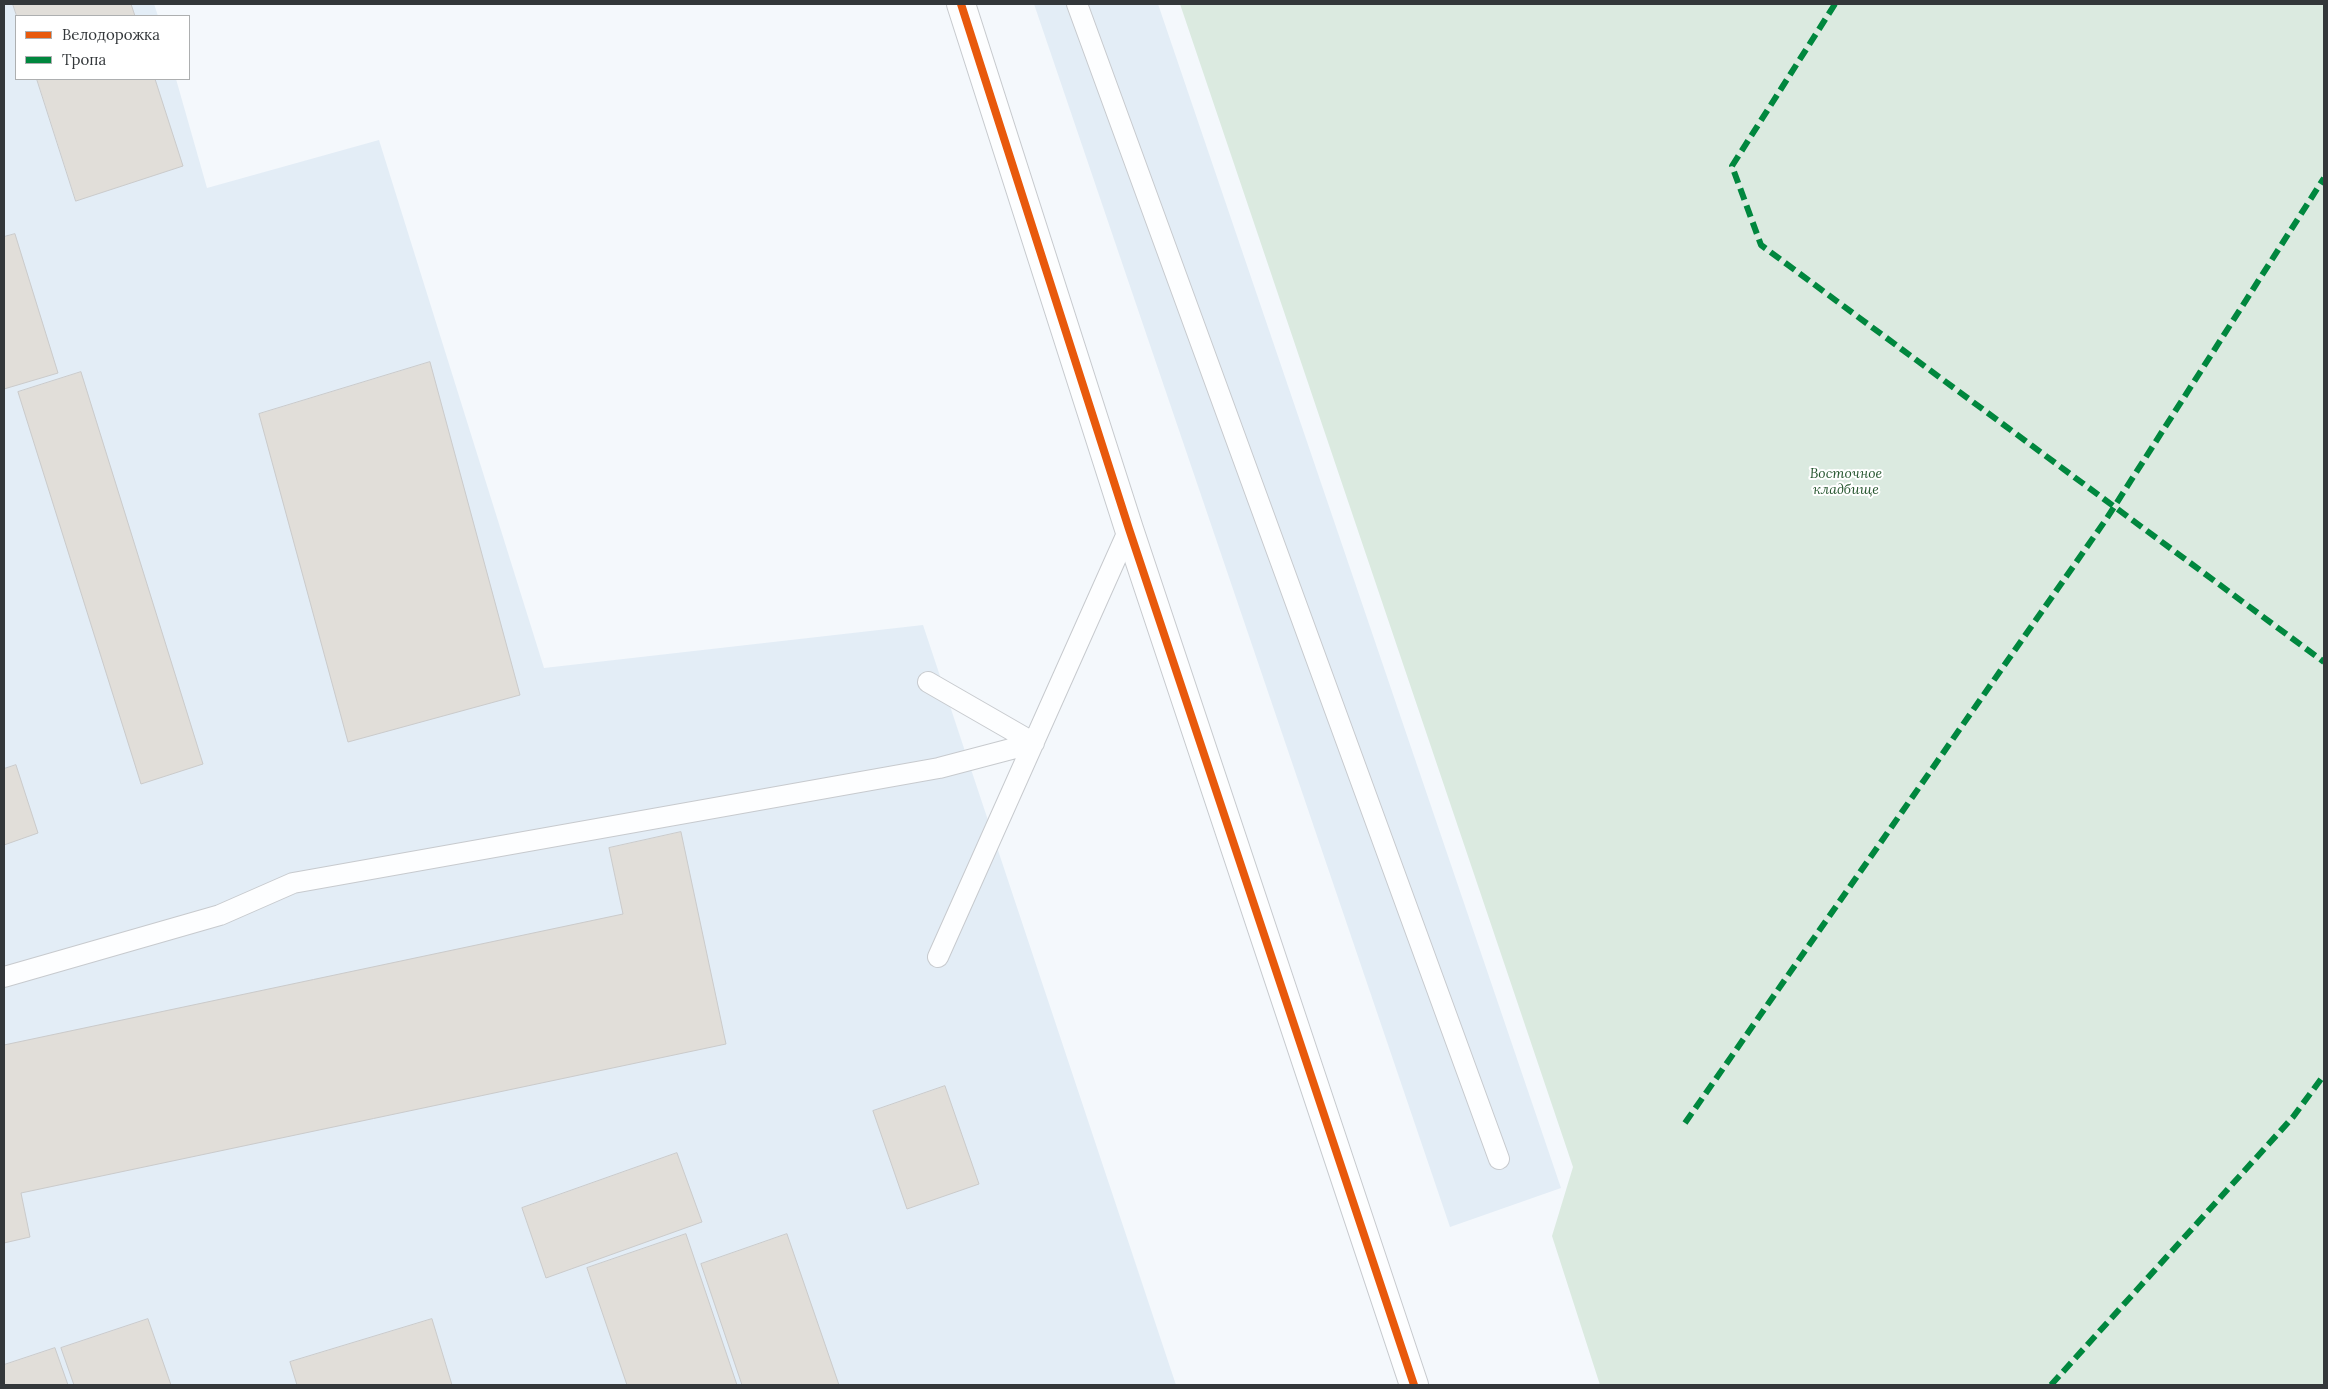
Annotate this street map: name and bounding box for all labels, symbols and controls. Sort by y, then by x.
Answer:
legend [15,15,190,80]
text: Велодорожка [62,25,160,44]
text: Тропа [62,50,106,69]
park label: Восточное кладбище [1810,466,1882,498]

